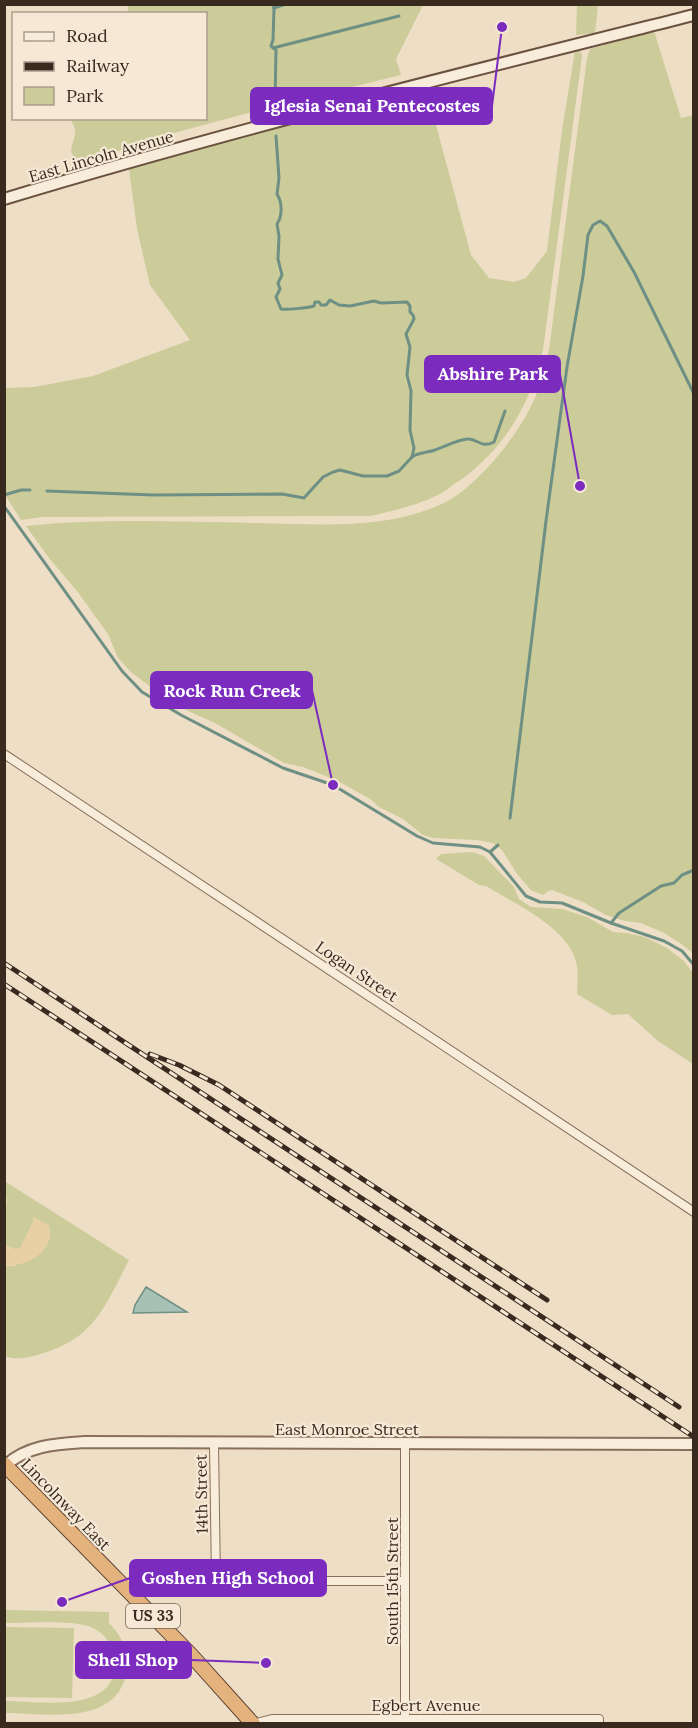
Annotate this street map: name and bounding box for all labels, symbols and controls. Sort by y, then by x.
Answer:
legend [12,12,207,120]
text: Road [66,24,108,47]
text: Railway [66,54,130,77]
text: Park [66,84,104,107]
callout: Iglesia Senai Pentecostes [251,88,492,124]
text: Iglesia Senai Pentecostes [264,94,480,117]
street label: East Lincoln Avenue [26,126,176,186]
callout: Abshire Park [425,356,560,392]
text: Abshire Park [438,362,549,385]
callout: Rock Run Creek [151,672,312,708]
text: Rock Run Creek [163,679,301,702]
street label: Logan Street [312,936,403,1006]
street label: East Monroe Street [275,1419,420,1439]
street label: 14th Street [190,1453,212,1534]
street label: Lincolnway East [17,1454,116,1555]
street label: South 15th Street [382,1516,402,1645]
callout: Goshen High School [130,1560,326,1596]
text: Goshen High School [142,1566,315,1589]
road number: US 33 [126,1604,180,1628]
callout: Shell Shop [76,1642,191,1678]
text: Shell Shop [88,1648,178,1671]
street label: Egbert Avenue [372,1695,481,1715]

